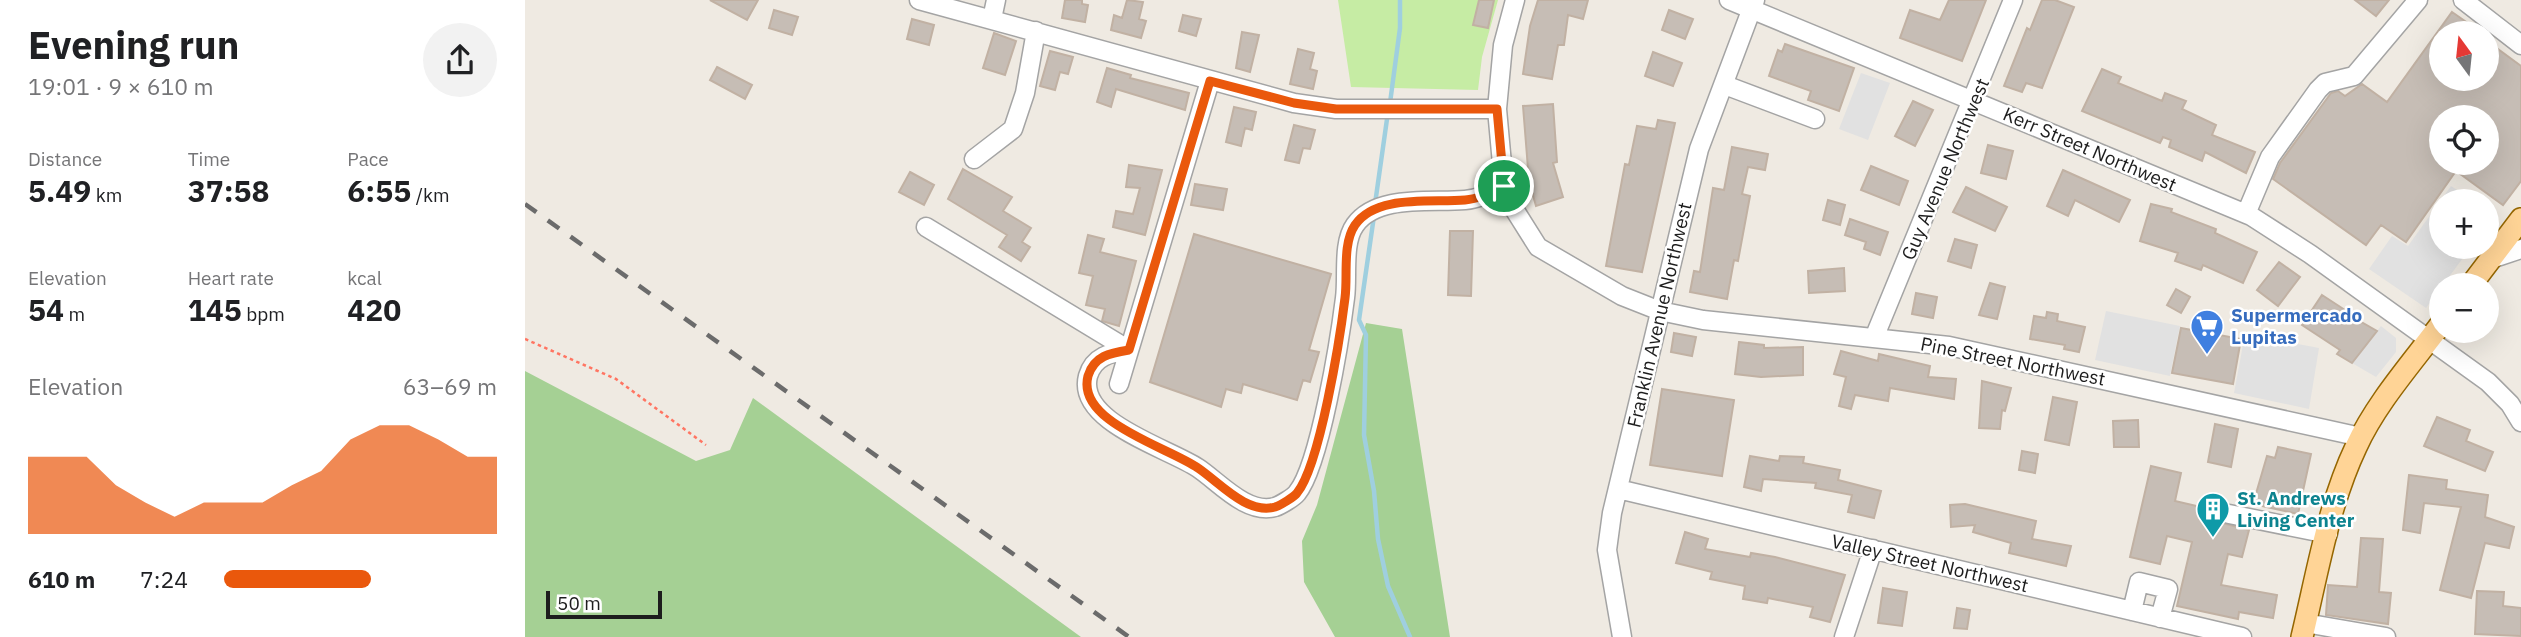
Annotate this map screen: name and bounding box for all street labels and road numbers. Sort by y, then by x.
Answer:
street label: Guy Avenue Northwest [1896,75,1994,263]
street label: Kerr Street Northwest [2000,102,2180,196]
street label: Franklin Avenue Northwest [1621,200,1697,430]
street label: Pine Street Northwest [1919,331,2107,391]
street label: Valley Street Northwest [1829,529,2031,597]

